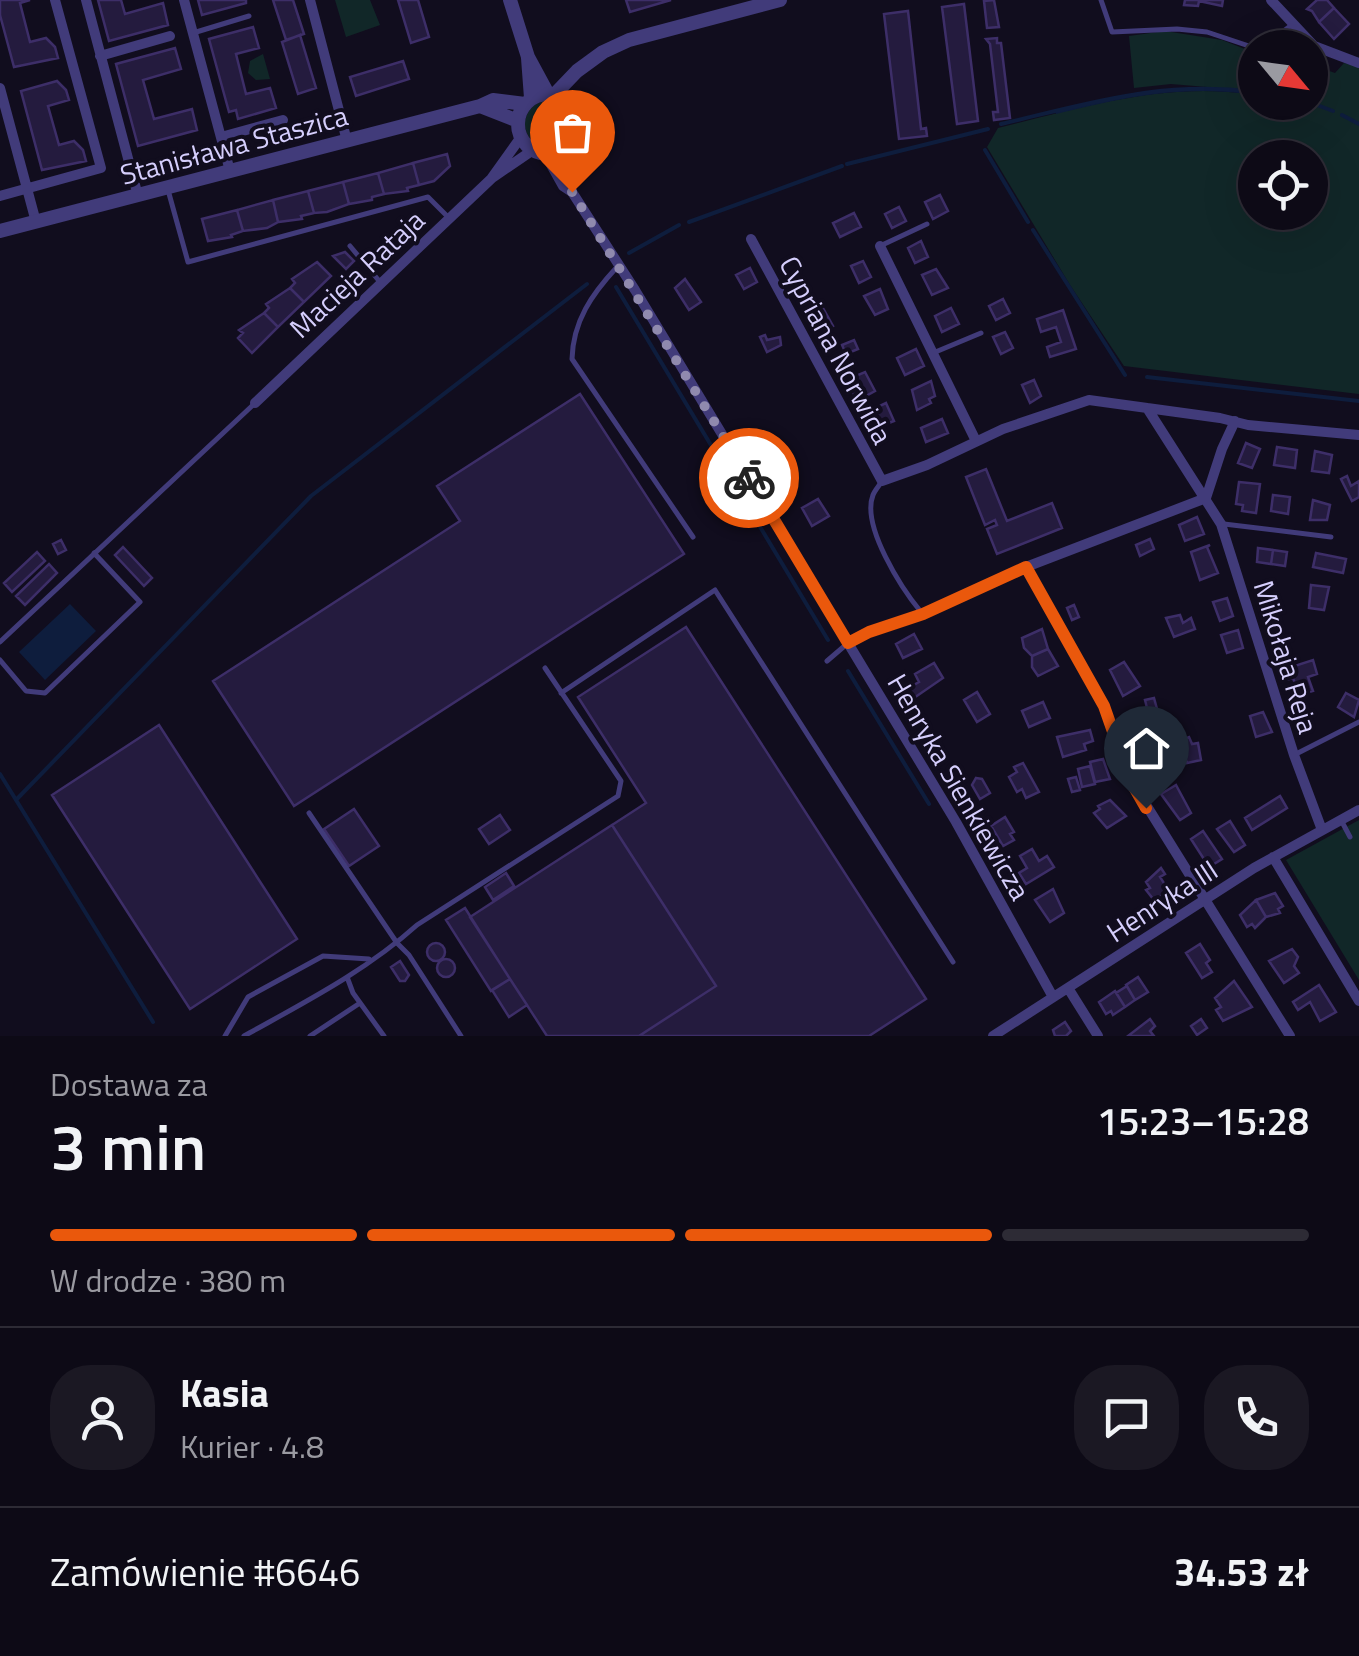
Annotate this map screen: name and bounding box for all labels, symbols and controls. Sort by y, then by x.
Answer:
north arrow [1238,30,1328,120]
map controls [1238,30,1328,230]
pin [530,90,615,193]
street label: Stanisława Staszica [115,93,352,196]
icon: bag [545,105,600,160]
button: locate [1238,140,1328,230]
street label: Macieja Rataja [279,199,434,348]
street label: Cypriana Norwida [769,248,904,452]
courier [699,428,799,528]
icon: bike [722,451,777,506]
street label: Mikołaja Reja [1243,575,1330,739]
street label: Henryka Sienkiewicza [877,666,1042,908]
pin [1104,706,1189,809]
icon: home [1119,721,1174,776]
street label: Henryka III [1097,848,1226,953]
text: Dostawa za [50,1060,208,1108]
text: 15:23–15:28 [1097,1092,1309,1150]
text: 3 min [50,1096,206,1195]
text: W drodze · 380 m [50,1256,286,1304]
text: Kasia [180,1364,269,1422]
button: person [50,1365,155,1470]
button: chat [1074,1365,1179,1470]
button: phone [1204,1365,1309,1470]
text: Kurier · 4.8 [180,1422,324,1470]
text: Zamówienie #6646 [50,1543,360,1601]
text: 34.53 zł [1174,1543,1309,1601]

